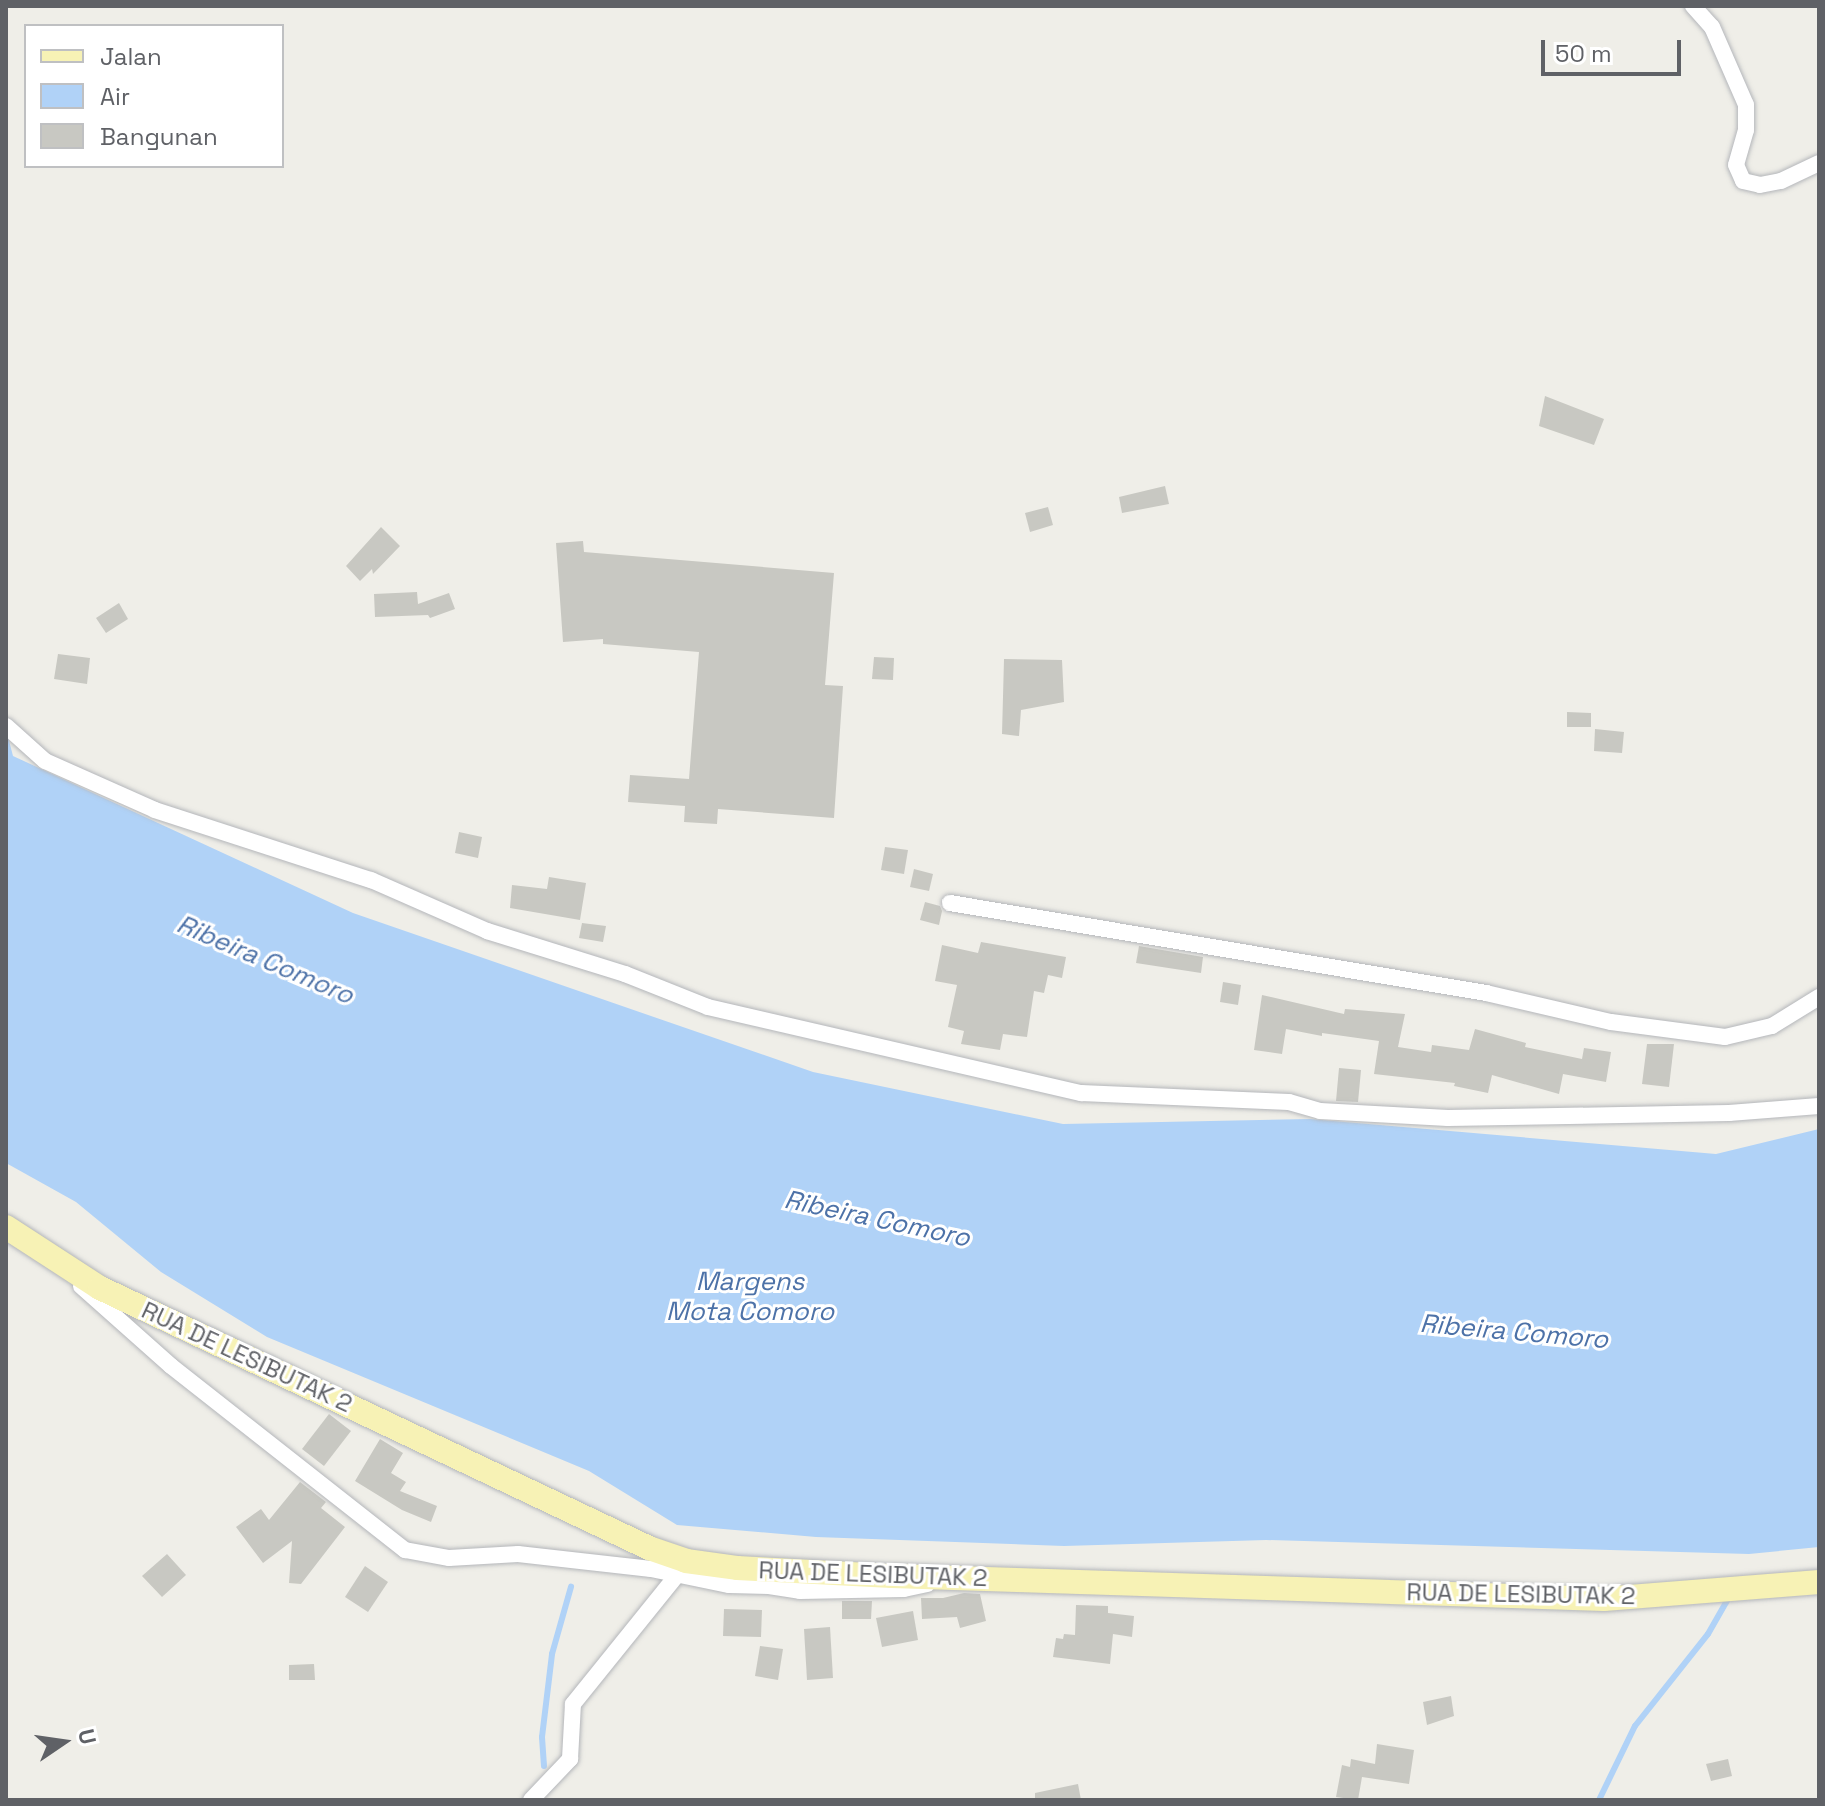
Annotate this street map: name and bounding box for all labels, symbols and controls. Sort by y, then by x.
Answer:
legend [24,24,284,168]
scale bar [1545,24,1685,74]
text: 50 m [1555,38,1612,69]
text: Jalan [100,41,162,72]
text: Air [100,81,130,112]
text: Bangunan [100,121,218,152]
water label: Ribeira Comoro [172,909,358,1011]
water label: Ribeira Comoro [781,1184,973,1254]
water label: Margens Mota Comoro [666,1266,834,1328]
street label: RUA DE LESIBUTAK 2 [137,1295,357,1419]
water label: Ribeira Comoro [1419,1308,1609,1356]
street label: RUA DE LESIBUTAK 2 [758,1556,988,1592]
street label: RUA DE LESIBUTAK 2 [1406,1578,1636,1610]
north arrow [24,1702,104,1782]
text: U [72,1726,103,1747]

